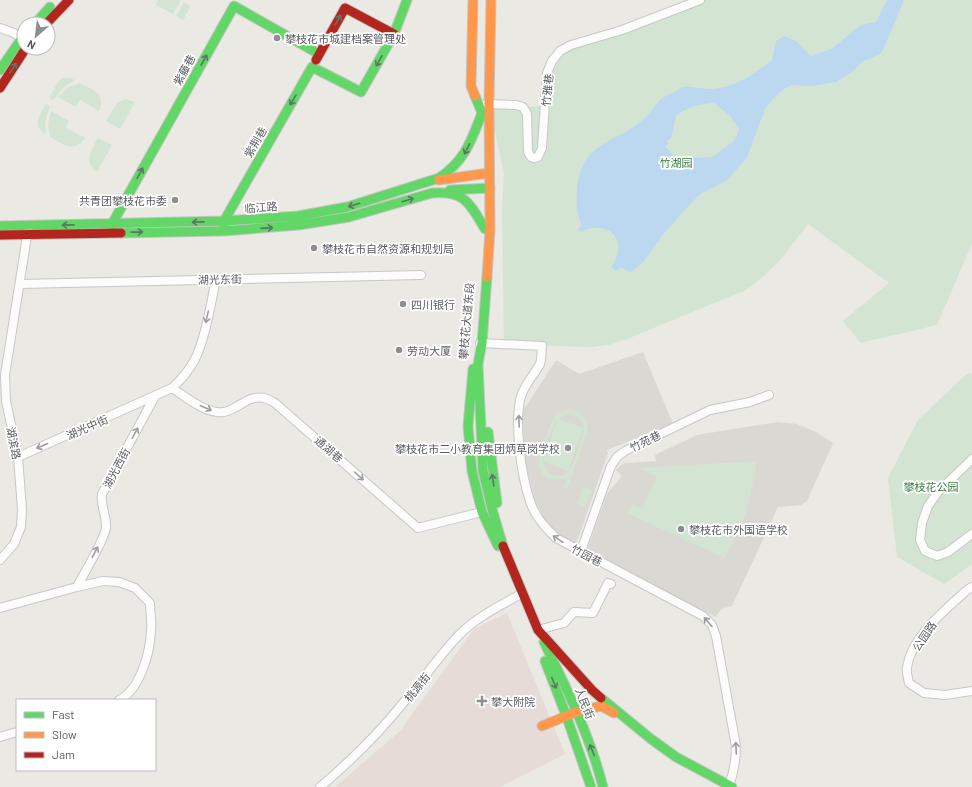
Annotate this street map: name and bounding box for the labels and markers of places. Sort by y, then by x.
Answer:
place label: 攀枝花市城建档案管理处 [285,32,406,45]
marker: 攀枝花市城建档案管理处 [272,33,282,43]
place label: 共青团攀枝花市委 [79,194,167,207]
marker: 共青团攀枝花市委 [170,195,180,205]
place label: 攀枝花市自然资源和规划局 [322,242,454,255]
marker: 攀枝花市自然资源和规划局 [309,243,319,253]
place label: 四川银行 [411,298,455,311]
marker: 四川银行 [398,299,408,309]
place label: 劳动大厦 [407,344,451,357]
marker: 劳动大厦 [394,345,404,355]
place label: 攀枝花市二小教育集团炳草岗学校 [395,442,560,455]
marker: 攀枝花市二小教育集团炳草岗学校 [563,443,573,453]
place label: 攀枝花市外国语学校 [689,523,788,536]
marker: 攀枝花市外国语学校 [676,524,686,534]
marker: 攀大附院 [476,695,488,707]
place label: 攀大附院 [491,695,535,708]

